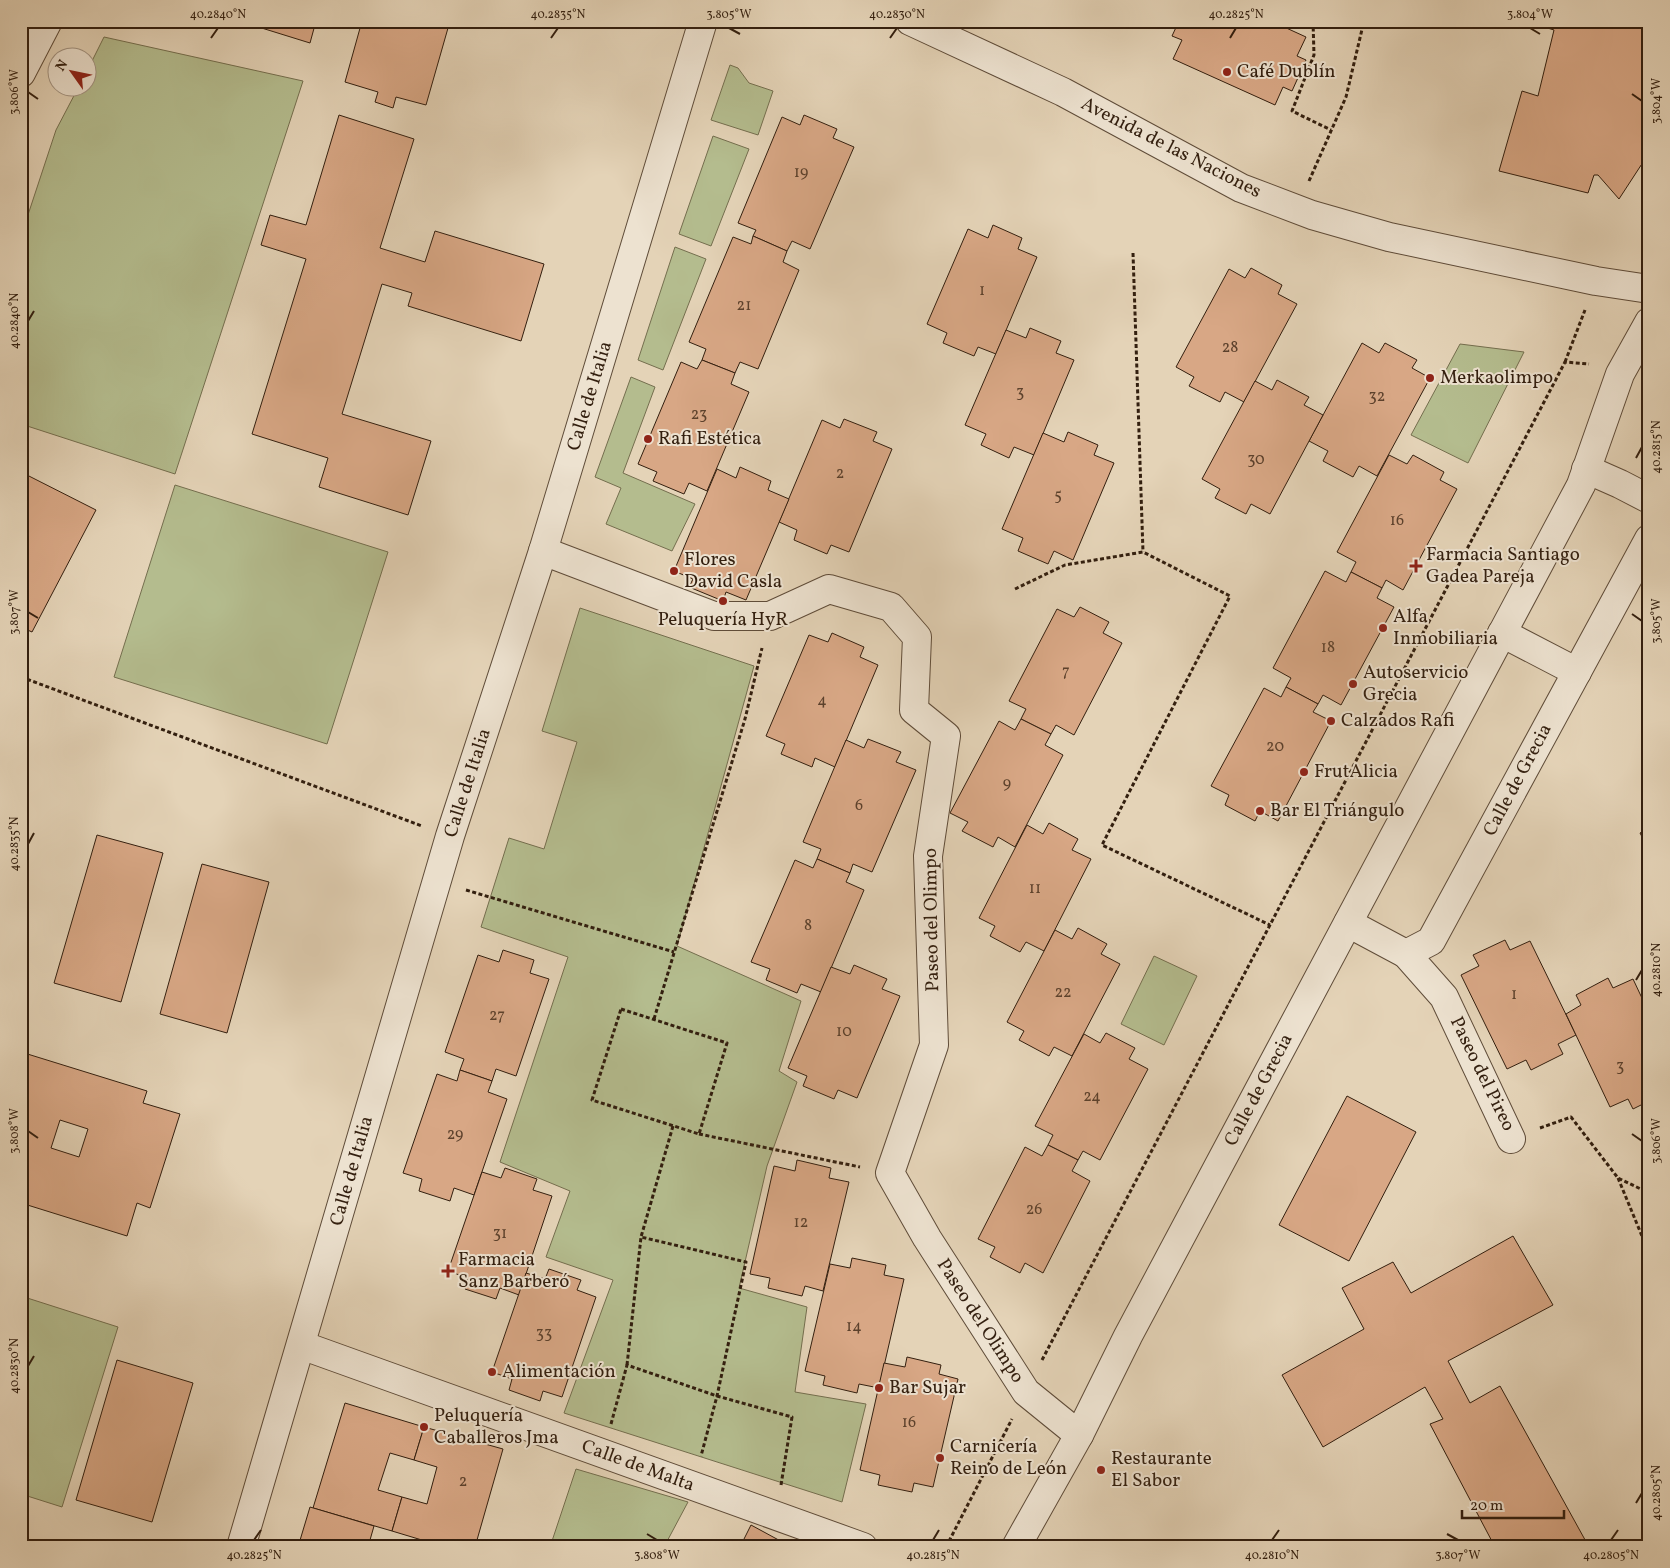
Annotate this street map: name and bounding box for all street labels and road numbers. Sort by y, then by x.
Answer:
street label: Avenida de las Naciones [1076,91,1266,205]
street label: Calle de Italia [561,338,619,454]
street label: Calle de Grecia [1477,719,1559,841]
street label: Calle de Italia [438,725,498,841]
street label: Paseo del Olimpo [918,848,946,992]
street label: Paseo del Pireo [1443,1012,1521,1136]
street label: Calle de Grecia [1218,1029,1300,1151]
street label: Calle de Italia [324,1113,380,1229]
street label: Paseo del Olimpo [930,1254,1030,1388]
street label: Calle de Malta [578,1434,698,1498]

